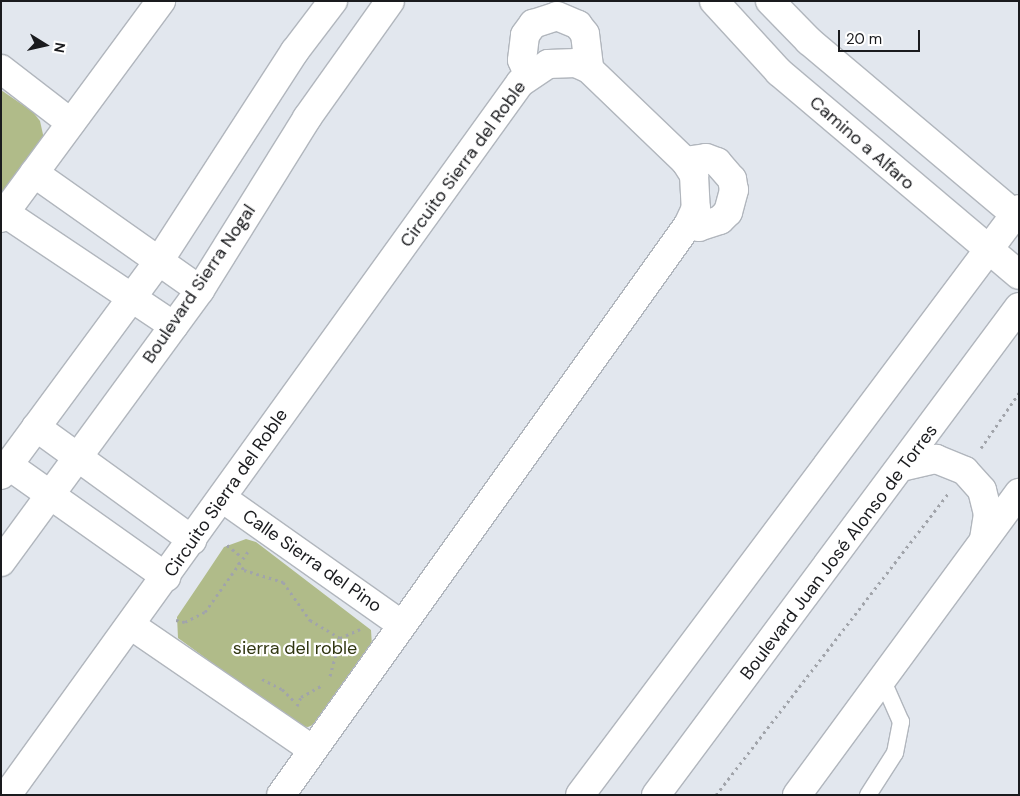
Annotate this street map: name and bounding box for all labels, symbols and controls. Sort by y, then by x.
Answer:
north arrow [20,20,70,70]
scale bar [840,20,922,52]
text: 20 m [846,29,882,49]
text: N [50,41,70,54]
street label: Circuito Sierra del Roble [395,77,531,251]
street label: Camino a Alfaro [805,92,919,194]
street label: Boulevard Sierra Nogal [138,201,260,367]
street label: Circuito Sierra del Roble [160,405,292,581]
street label: Boulevard Juan José Alonso de Torres [736,420,942,684]
street label: Calle Sierra del Pino [238,505,386,617]
park label: sierra del roble [233,637,357,659]

